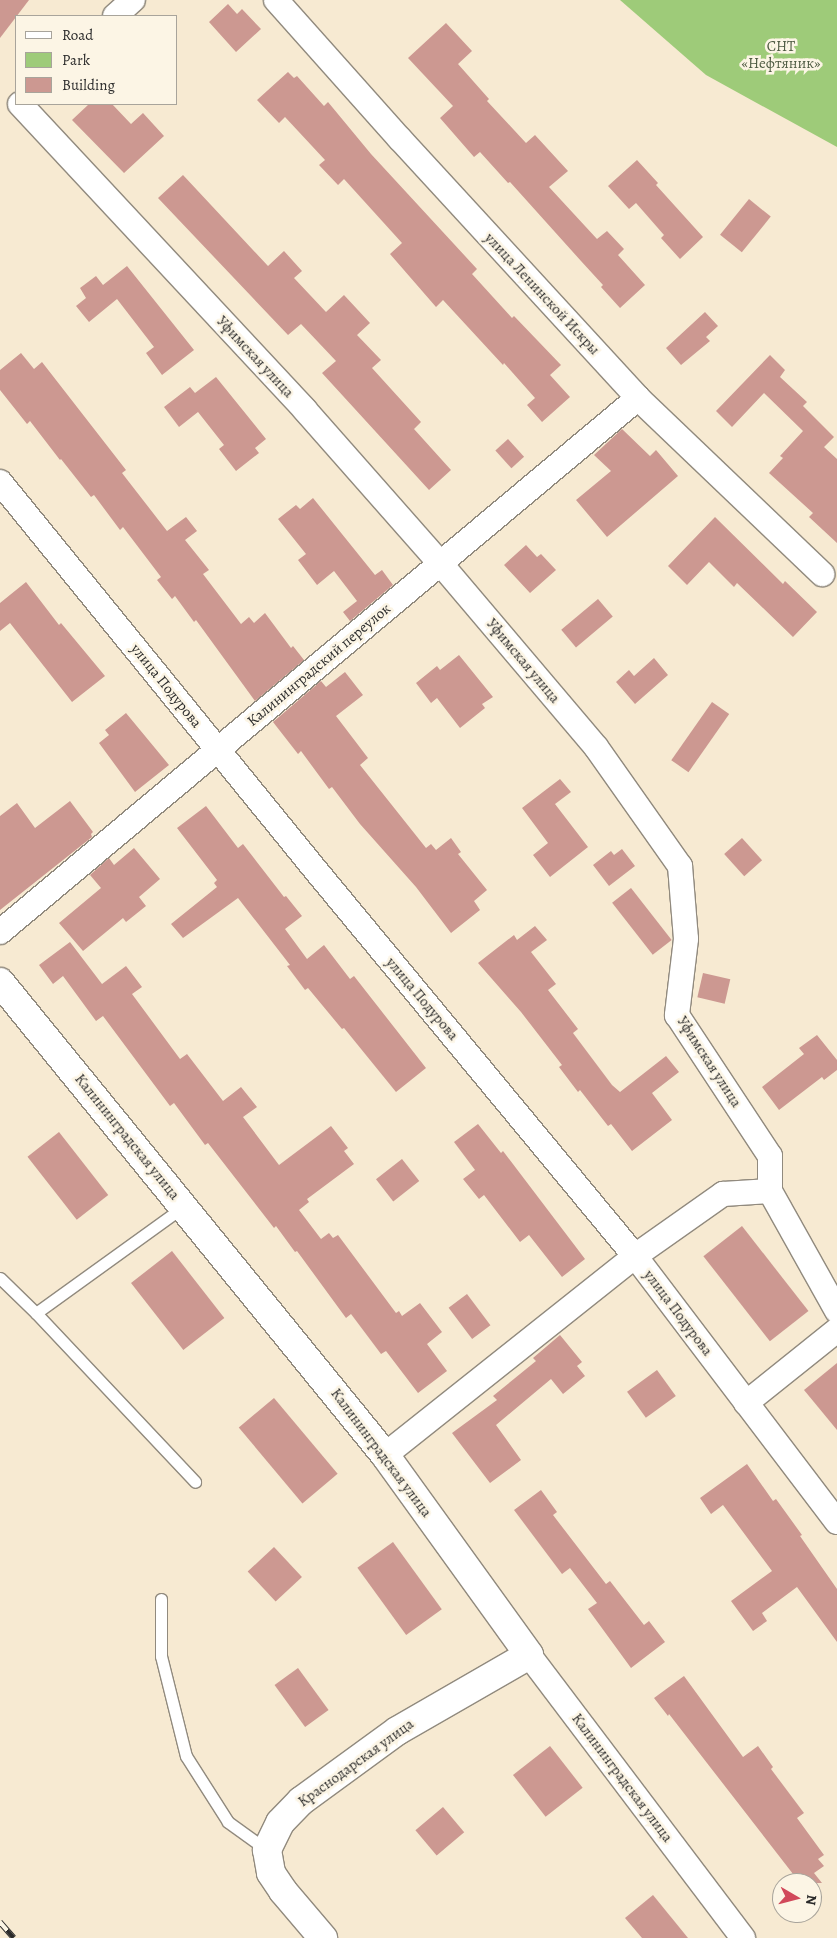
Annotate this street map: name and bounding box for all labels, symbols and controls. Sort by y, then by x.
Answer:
legend [15,15,178,105]
text: Road [62,25,93,45]
park label: СНТ «Нефтяник» [742,37,820,72]
text: Park [62,50,90,70]
text: Building [62,75,115,95]
street label: улица Ленинской Искры [481,229,603,359]
street label: Уфимская улица [213,312,297,402]
street label: Калининградский переулок [244,600,394,730]
street label: Уфимская улица [482,615,564,707]
street label: улица Подурова [127,640,205,732]
street label: улица Подурова [382,954,462,1044]
street label: Уфимская улица [673,1013,745,1111]
street label: Калининградская улица [71,1070,183,1204]
street label: улица Подурова [640,1266,716,1360]
street label: Калининградская улица [327,1385,435,1521]
street label: Калининградская улица [568,1710,676,1846]
street label: Краснодарская улица [295,1715,417,1811]
north arrow [772,1873,822,1923]
text: N [801,1894,821,1906]

